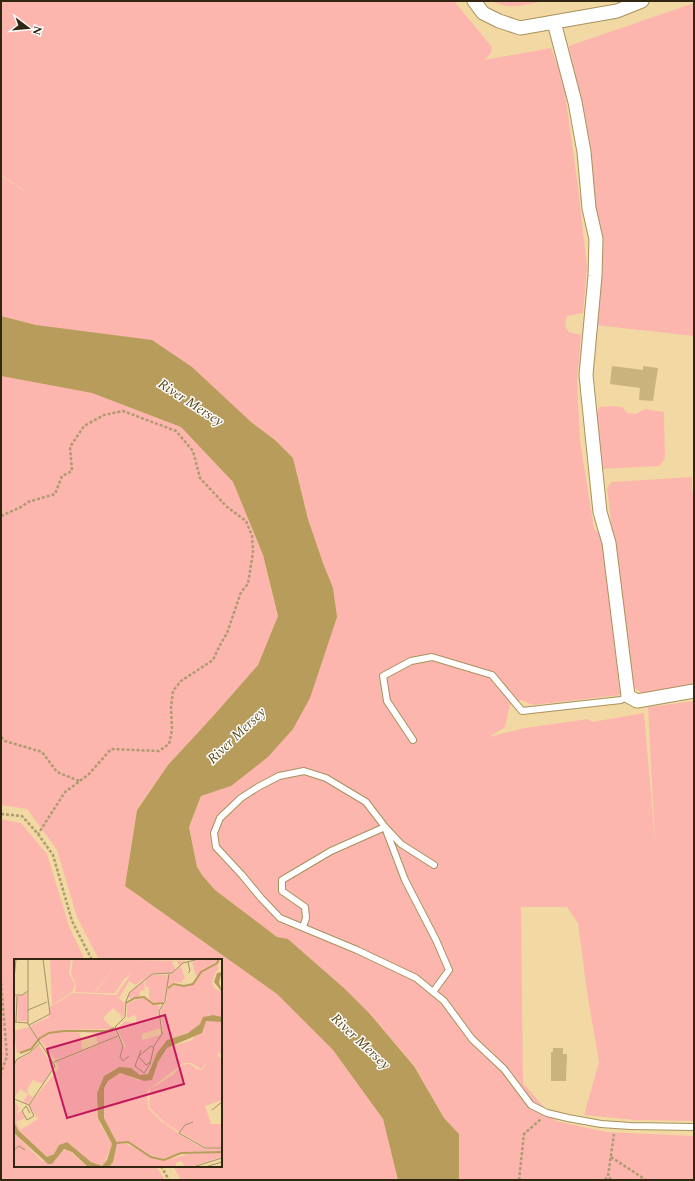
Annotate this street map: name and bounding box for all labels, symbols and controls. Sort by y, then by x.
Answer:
north arrow [8,8,48,48]
text: N [28,24,47,37]
water label: River Mersey [154,373,228,432]
water label: River Mersey [202,702,271,769]
inset map [14,959,222,1167]
water label: River Mersey [326,1008,395,1075]

